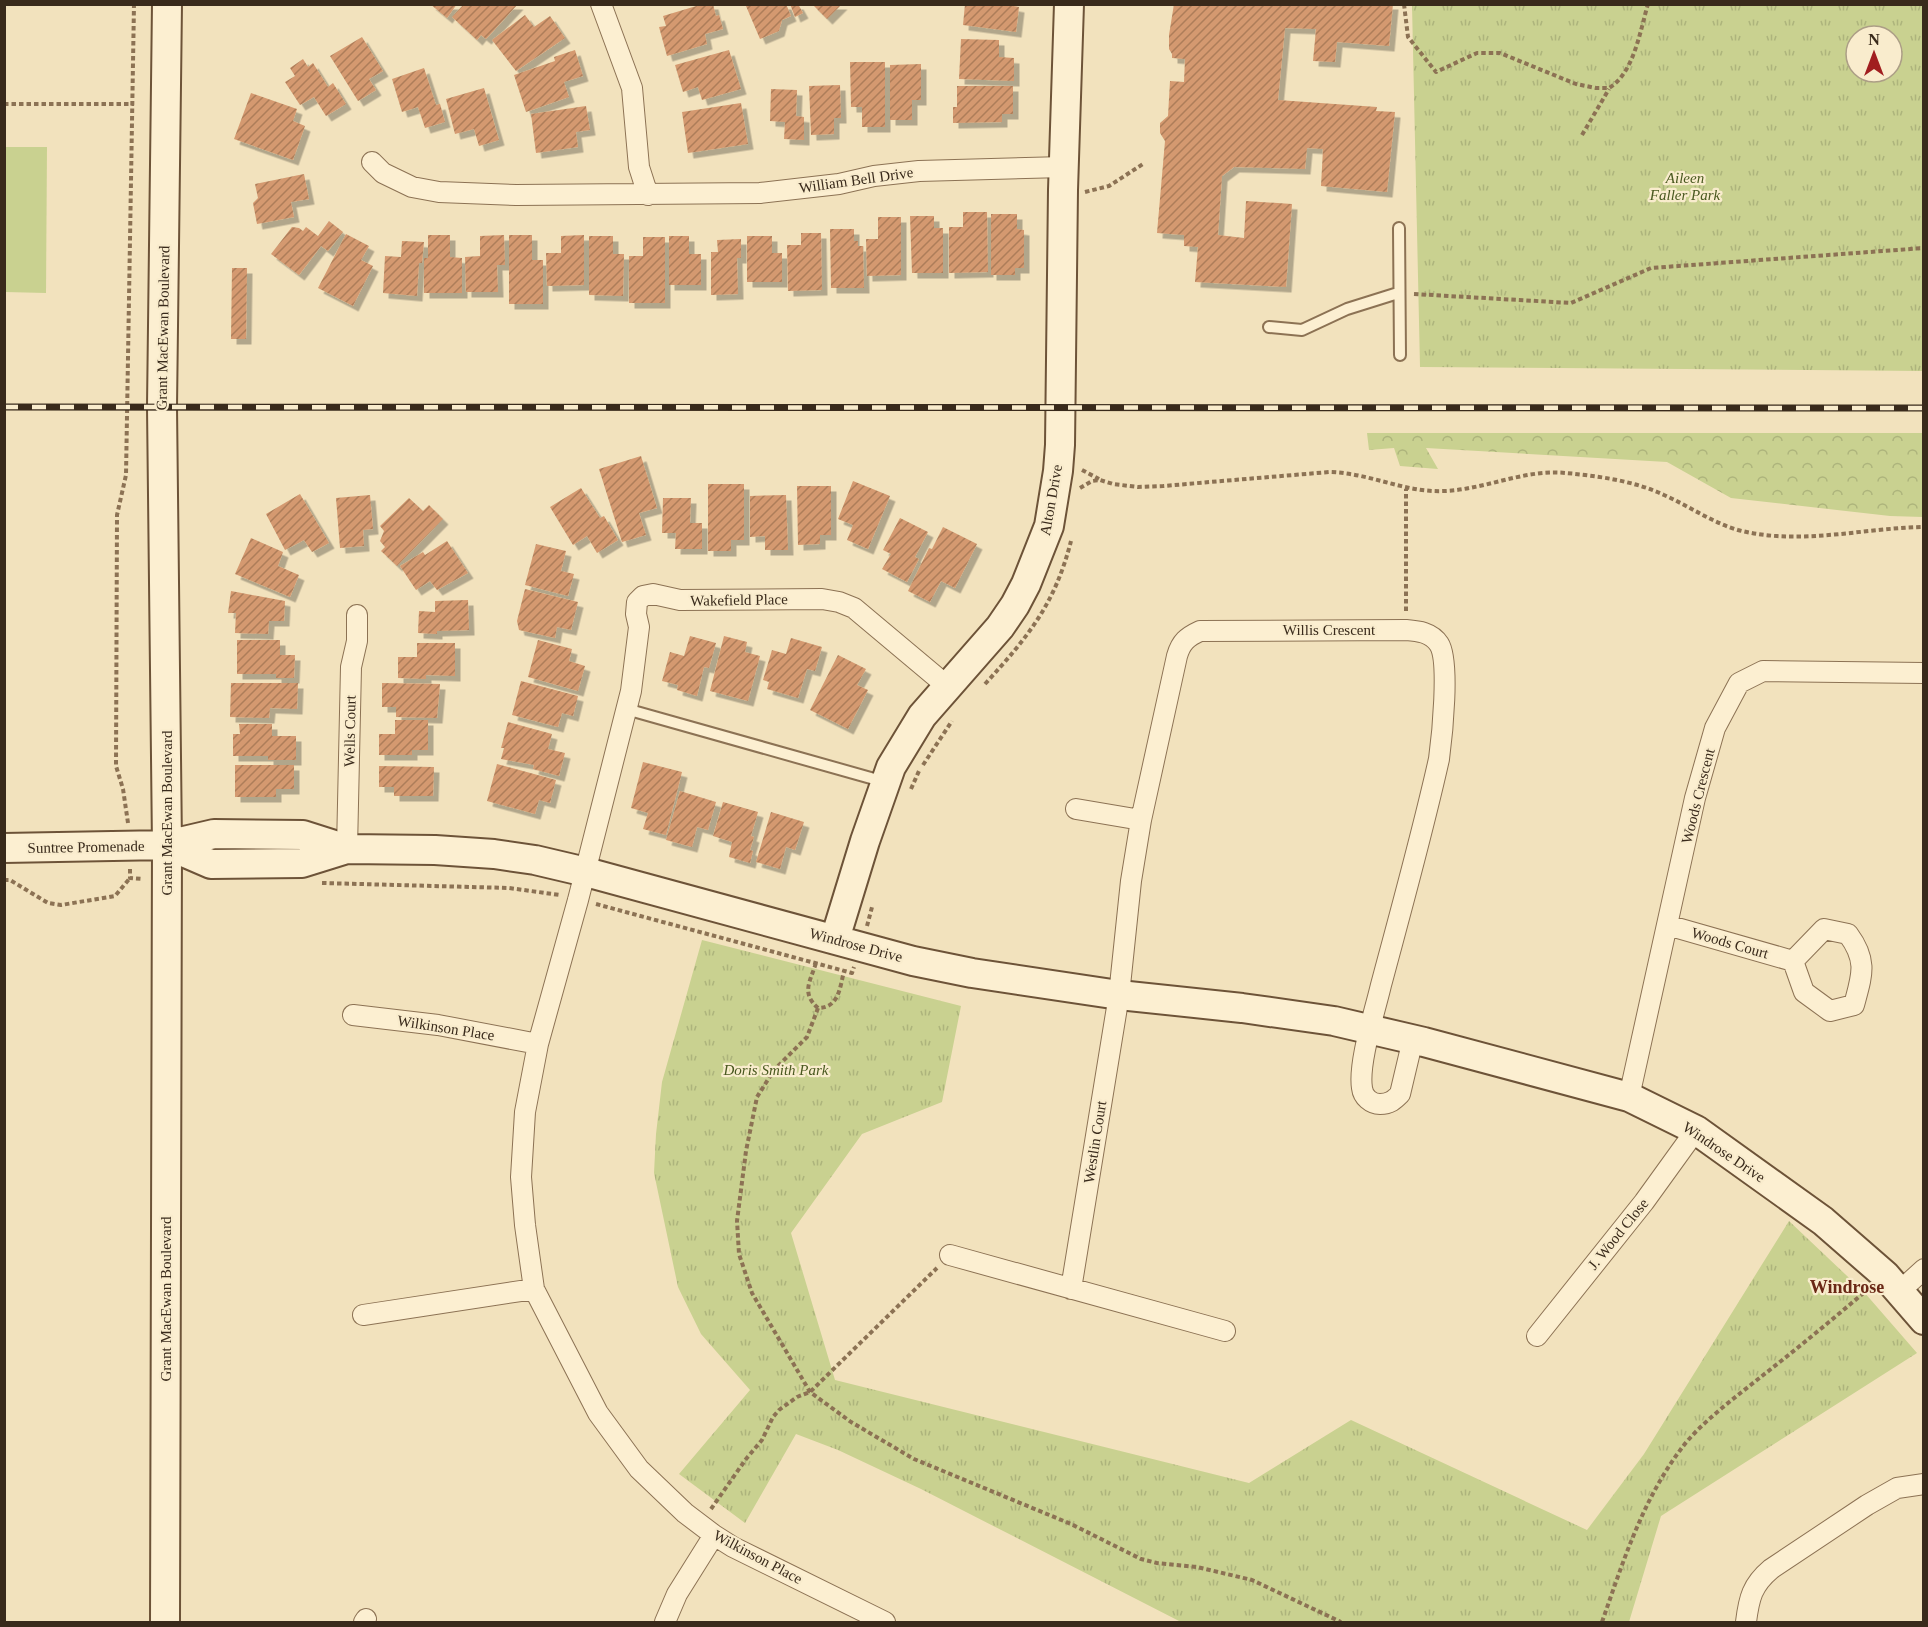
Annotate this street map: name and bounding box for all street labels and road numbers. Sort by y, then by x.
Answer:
street label: William Bell Drive [798,164,914,196]
street label: Grant MacEwan Boulevard [154,245,172,411]
street label: Alton Drive [1037,463,1065,537]
street label: Wakefield Place [690,591,788,609]
street label: Willis Crescent [1283,622,1376,638]
street label: Wells Court [341,694,359,767]
street label: Grant MacEwan Boulevard [159,730,175,895]
street label: Woods Crescent [1678,746,1718,845]
street label: Suntree Promenade [27,838,145,856]
street label: Woods Court [1690,924,1771,962]
street label: Windrose Drive [808,925,905,965]
street label: Wilkinson Place [396,1012,496,1044]
street label: Westlin Court [1081,1099,1110,1184]
street label: Windrose Drive [1680,1119,1768,1186]
street label: J. Wood Close [1585,1195,1652,1273]
street label: Grant MacEwan Boulevard [158,1216,174,1381]
street label: Wilkinson Place [711,1527,805,1587]

